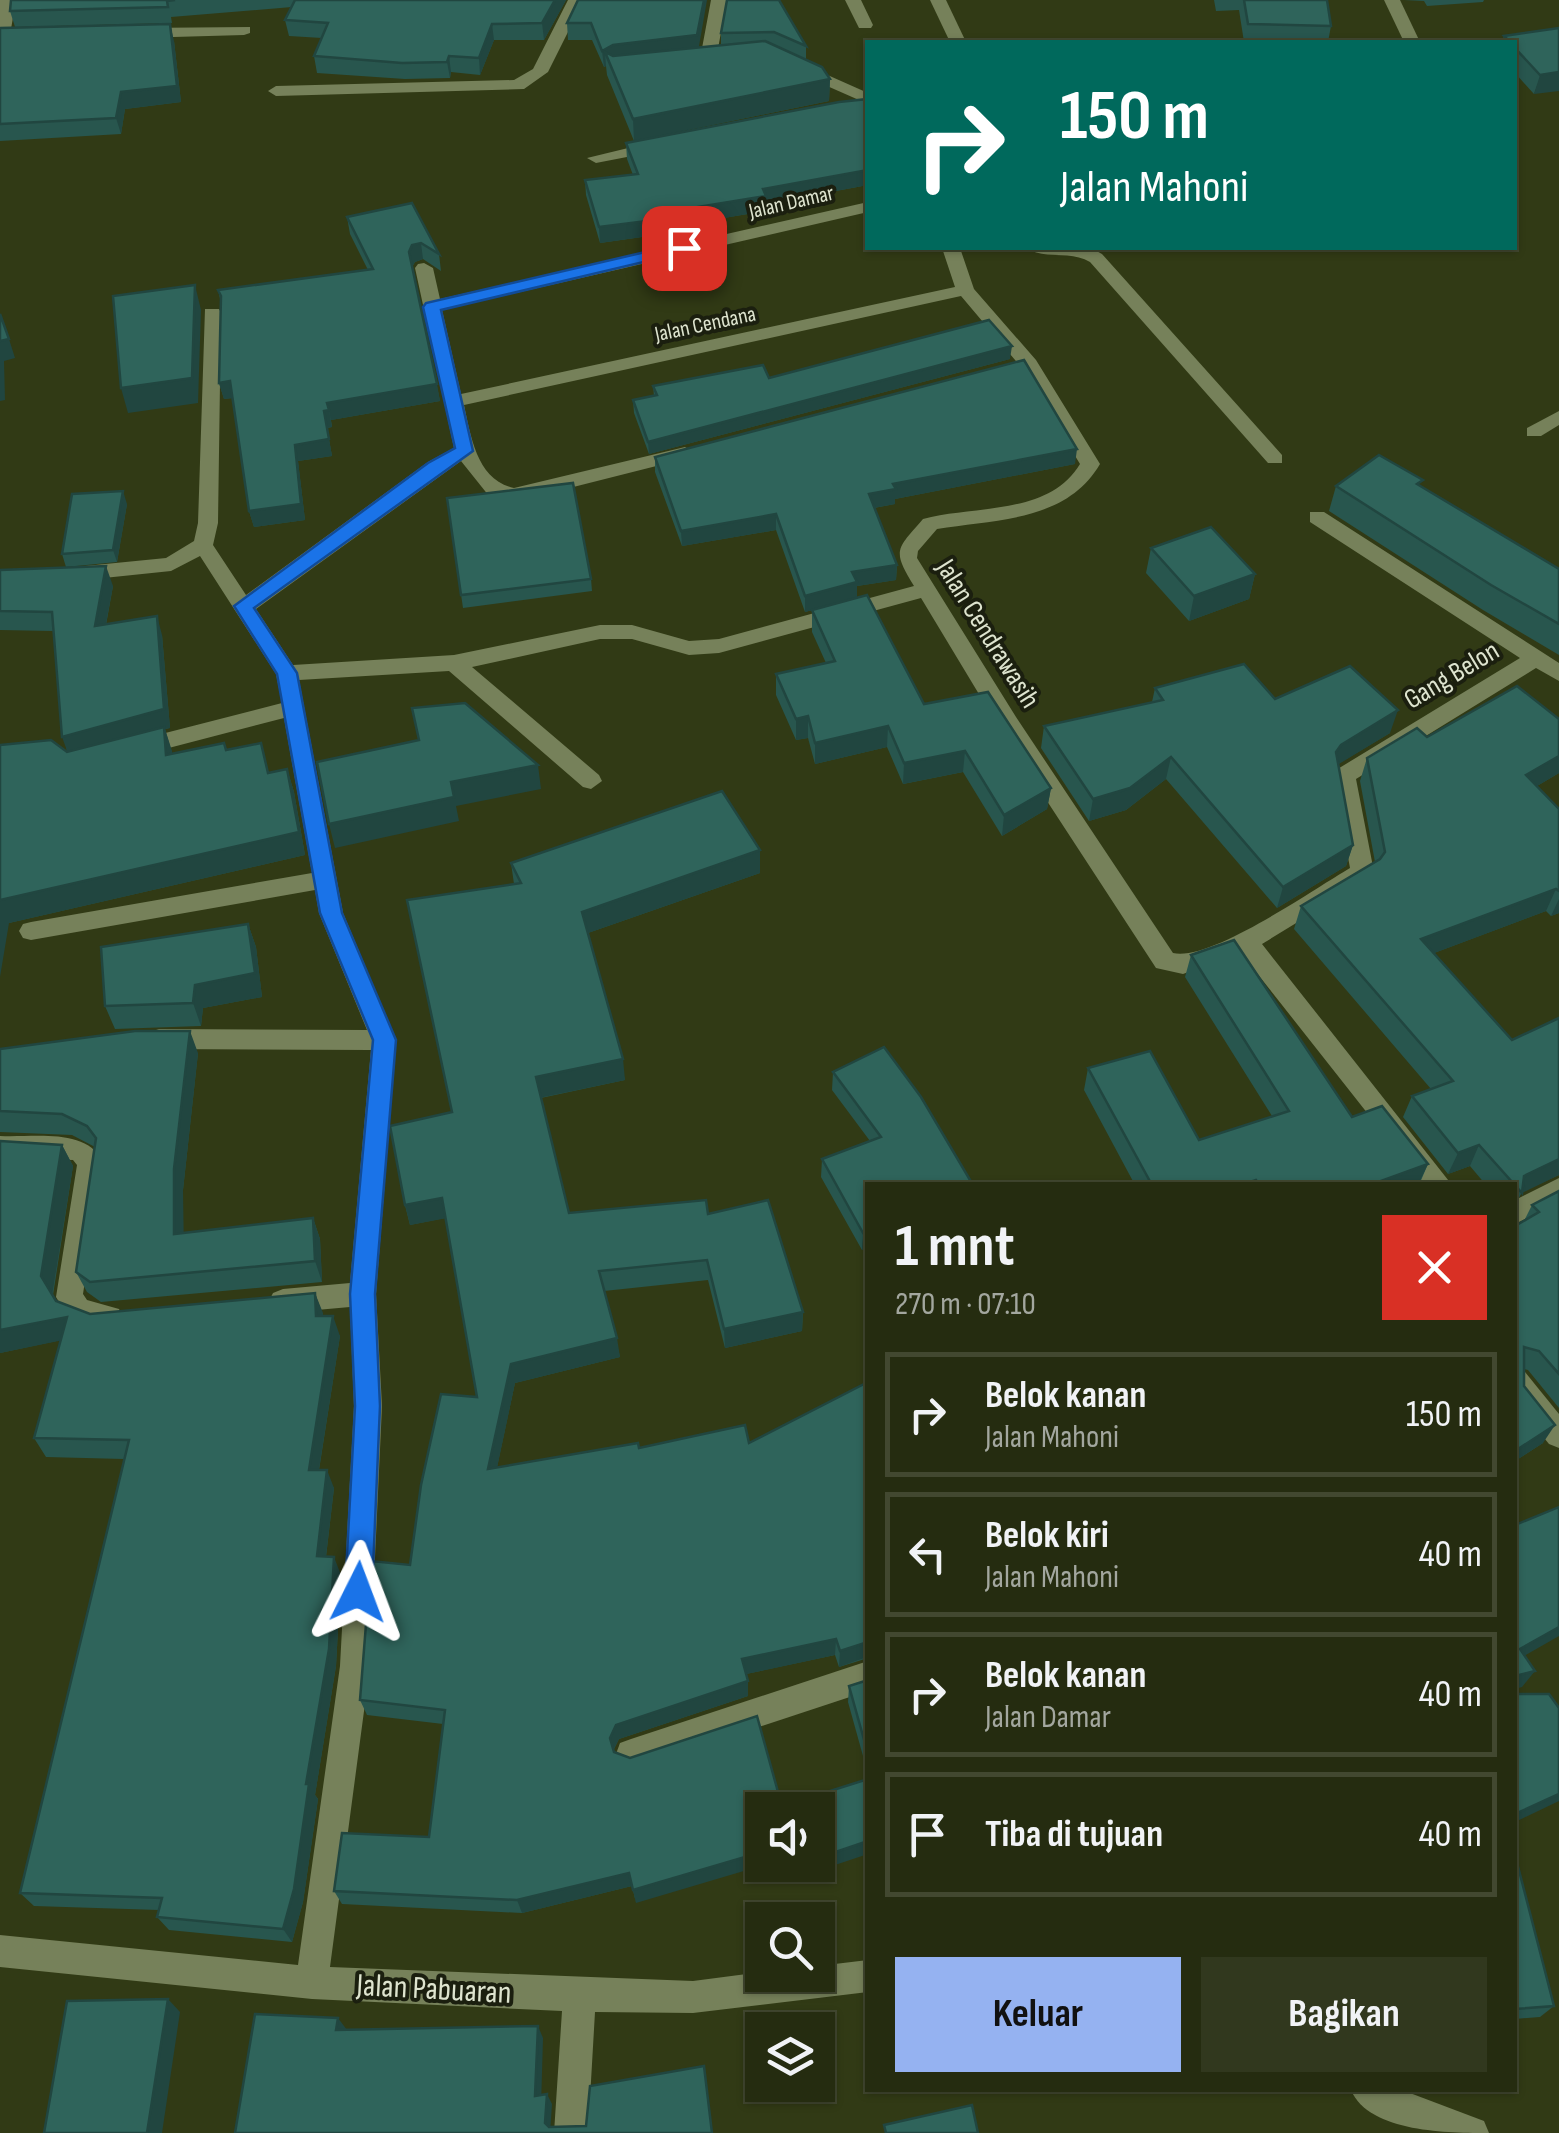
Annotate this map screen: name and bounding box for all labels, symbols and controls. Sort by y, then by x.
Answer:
text: 150 m [1060,75,1209,159]
icon: right [895,80,1025,210]
text: Jalan Mahoni [1060,160,1248,215]
street label: Jalan Damar [745,180,837,226]
pin [642,206,727,291]
icon: arrive [657,221,712,276]
street label: Jalan Cendana [651,301,758,349]
street label: Jalan Cendrawasih [928,553,1046,714]
street label: Gang Belon [1398,634,1505,716]
text: 1 mnt [895,1211,1014,1283]
button: close [1382,1215,1487,1320]
text: 270 m · 07:10 [895,1285,1036,1324]
text: Belok kanan [985,1373,1146,1418]
icon: right [900,1387,955,1442]
text: 150 m [1406,1392,1482,1437]
text: Jalan Mahoni [985,1418,1119,1457]
text: Belok kiri [985,1513,1109,1558]
icon: left [900,1527,955,1582]
text: 40 m [1419,1532,1482,1577]
position arrow [306,1540,410,1644]
text: Jalan Mahoni [985,1558,1119,1597]
text: Belok kanan [985,1653,1146,1698]
icon: right [900,1667,955,1722]
text: 40 m [1419,1672,1482,1717]
text: Jalan Damar [985,1698,1111,1737]
map controls [745,1792,835,2102]
button: sound [745,1792,835,1882]
icon: arrive [900,1807,955,1862]
text: Tiba di tujuan [985,1812,1163,1857]
text: 40 m [1419,1812,1482,1857]
button: search [745,1902,835,1992]
button: Keluar [895,1957,1181,2072]
button: Bagikan [1201,1957,1487,2072]
street label: Jalan Pabuaran [355,1966,512,2013]
button: layers [745,2012,835,2102]

